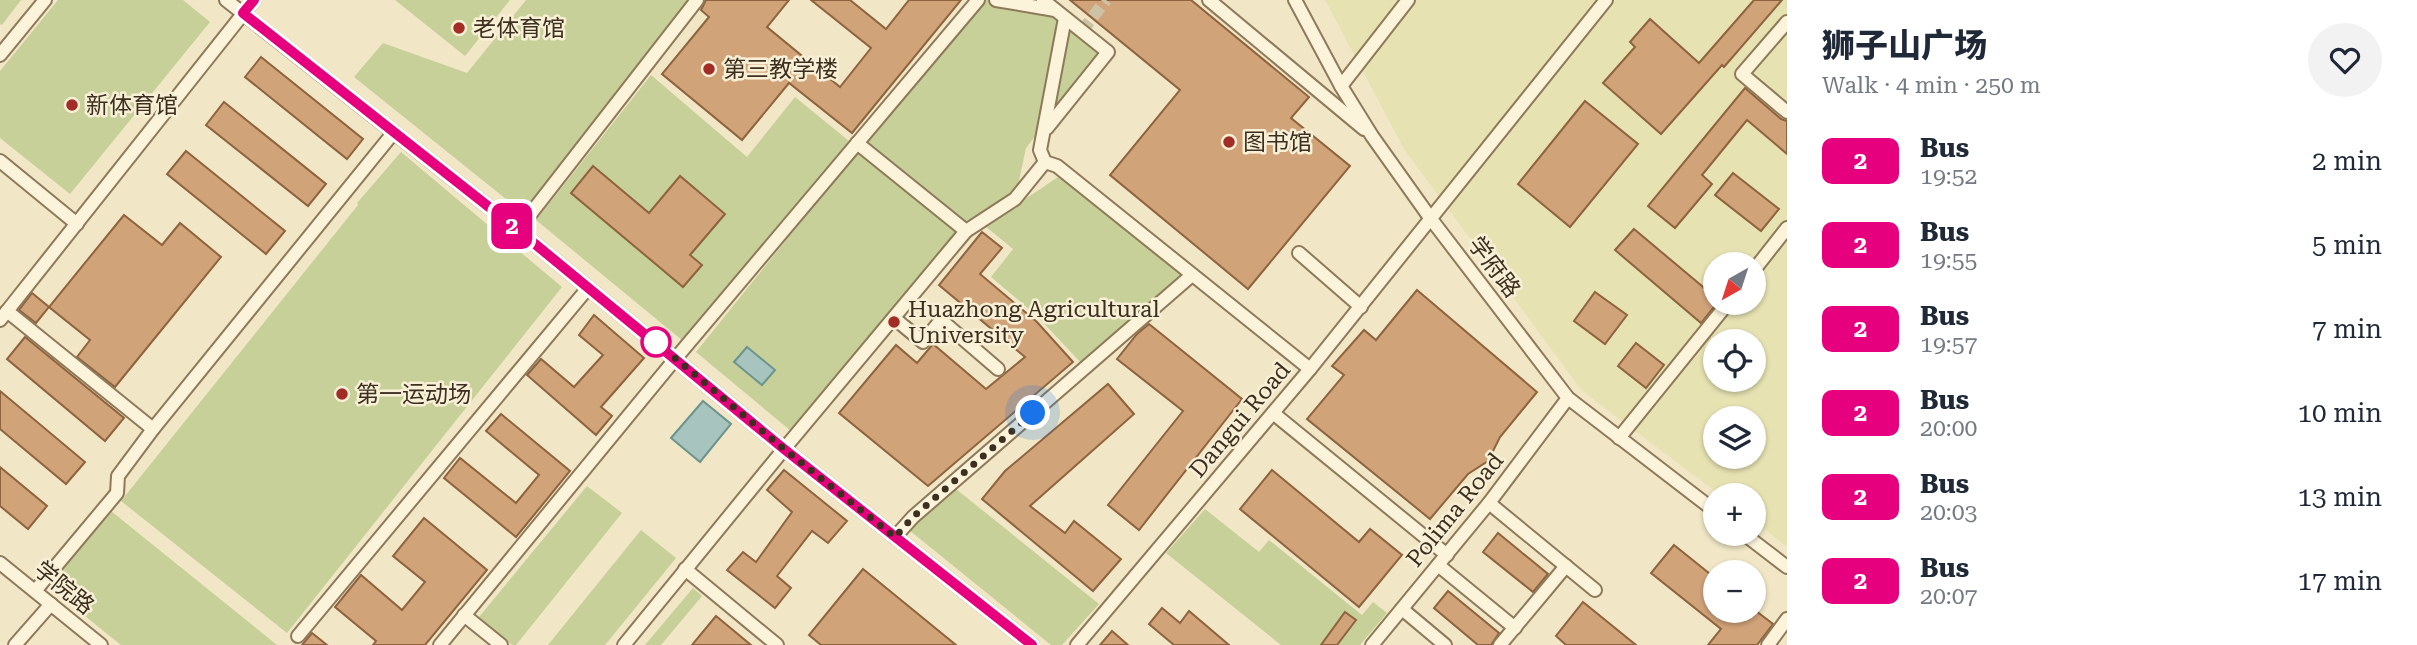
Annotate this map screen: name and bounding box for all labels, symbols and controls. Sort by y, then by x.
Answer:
place label: 老体育馆 [473,15,565,42]
marker: 老体育馆 [451,20,467,36]
button: heart [2308,23,2382,97]
text: 狮子山广场 [1822,26,1987,65]
place label: 第三教学楼 [723,56,838,83]
marker: 第三教学楼 [701,61,717,77]
text: Walk · 4 min · 250 m [1822,72,2041,99]
place label: 新体育馆 [86,92,178,119]
marker: 新体育馆 [64,97,80,113]
place label: 图书馆 [1243,129,1312,156]
text: Bus [1920,133,1969,163]
marker: 图书馆 [1221,134,1237,150]
text: 2 min [2312,146,2382,176]
text: 2 [1854,147,1867,175]
text: 19:52 [1920,163,1977,190]
line badge: 2 [489,203,535,249]
text: 2 [505,212,519,240]
text: Bus [1920,217,1969,247]
text: 5 min [2312,230,2382,260]
street label: 学府路 [1462,231,1526,303]
text: 2 [1854,231,1867,259]
text: 19:55 [1920,247,1977,274]
north arrow [1703,252,1766,315]
map controls [1703,252,1766,623]
place label: Huazhong Agricultural University [908,296,1160,349]
text: Bus [1920,301,1969,331]
marker: Huazhong Agricultural University [886,314,902,330]
text: 7 min [2312,314,2382,344]
text: 2 [1854,315,1867,343]
unlabelled marker [641,327,671,357]
button: locate [1703,329,1766,392]
text: 19:57 [1920,331,1977,358]
street label: Dangui Road [1184,357,1296,483]
place label: 第一运动场 [356,381,471,408]
text: Bus [1920,385,1969,415]
marker: 第一运动场 [334,386,350,402]
your location [1015,395,1050,430]
text: 10 min [2298,398,2382,428]
text: 2 [1854,399,1867,427]
button: layers [1703,406,1766,469]
text: 20:00 [1920,415,1977,442]
street label: Polima Road [1401,447,1509,572]
text: Bus [1920,469,1969,499]
text: 13 min [2298,482,2382,512]
button: + [1703,483,1766,546]
text: 2 [1854,483,1867,511]
text: 20:03 [1920,499,1977,526]
text: Bus [1920,553,1969,583]
street label: 学院路 [29,556,99,620]
button: − [1703,560,1766,623]
text: 17 min [2298,566,2382,596]
text: 2 [1854,567,1867,595]
text: 20:07 [1920,583,1977,610]

